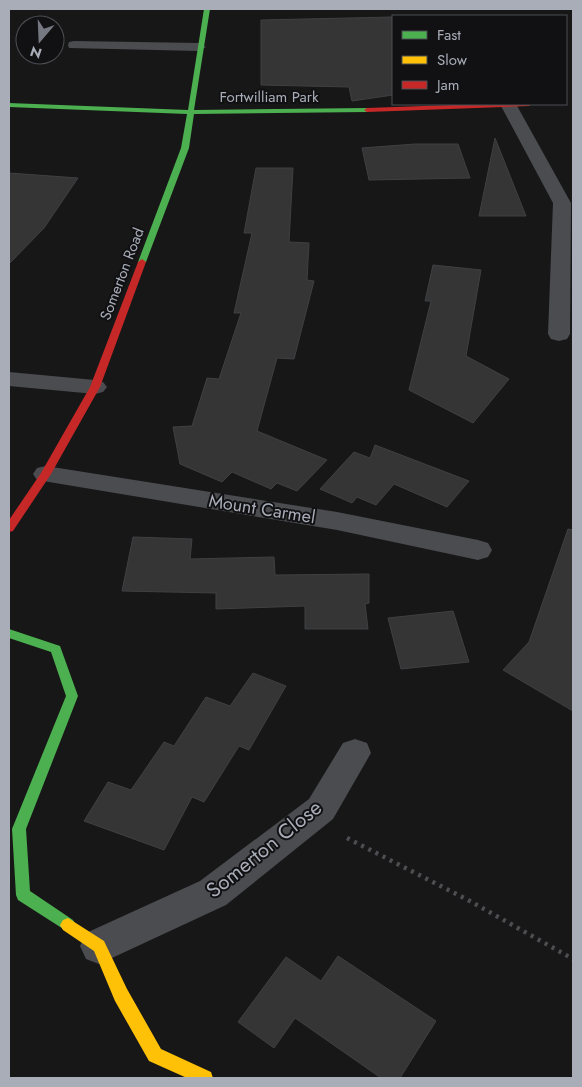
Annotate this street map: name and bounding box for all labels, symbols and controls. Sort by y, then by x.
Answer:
north arrow [15,15,65,65]
legend [392,15,567,105]
text: Fast [437,24,461,46]
text: N [27,41,44,64]
text: Slow [437,49,468,71]
text: Jam [435,74,460,96]
street label: Fortwilliam Park [219,86,319,108]
street label: Somerton Road [94,225,150,323]
street label: Mount Carmel [207,488,317,530]
street label: Somerton Close [200,793,328,905]

